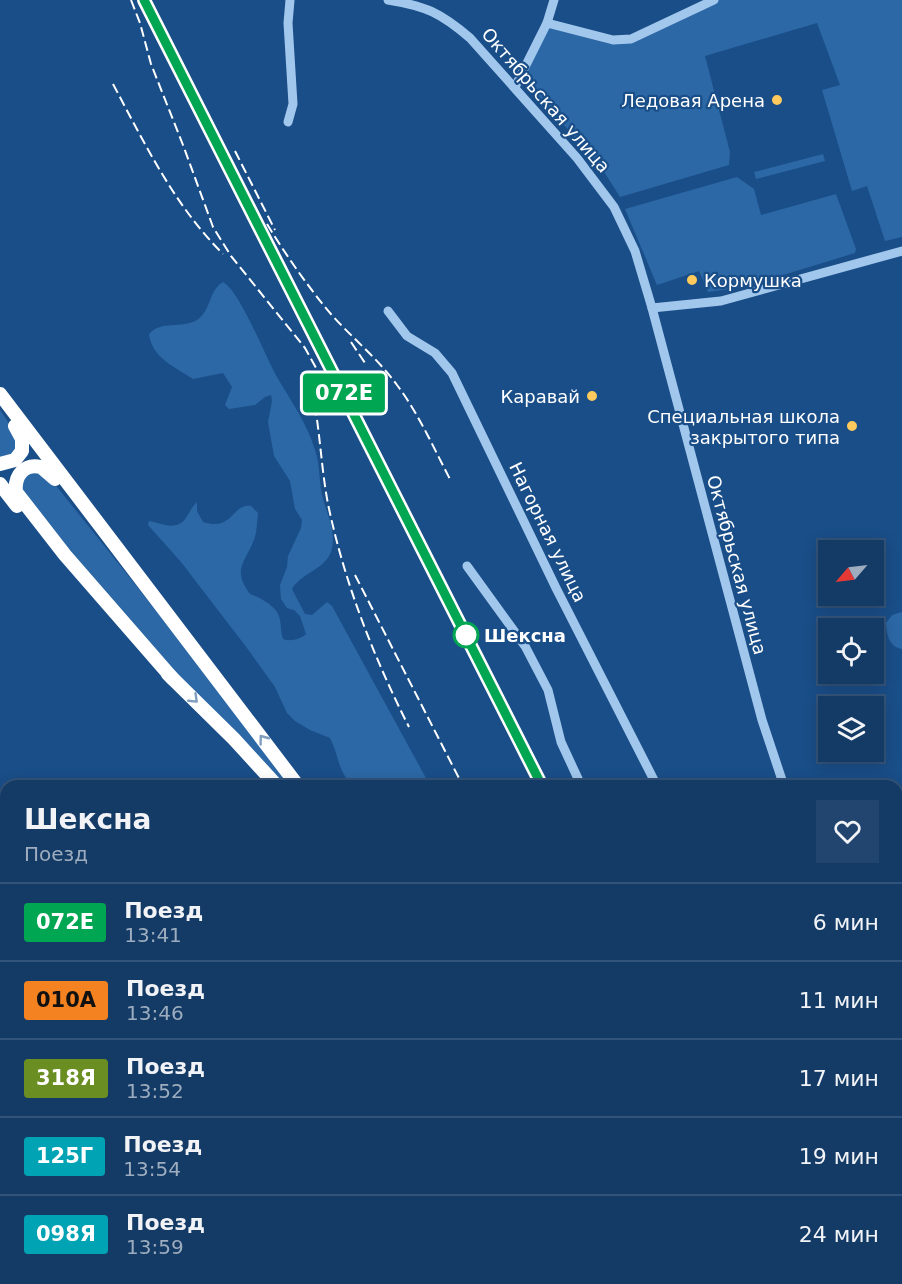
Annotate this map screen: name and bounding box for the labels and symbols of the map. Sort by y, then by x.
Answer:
street label: Октябрьская улица [477,23,615,177]
place label: Ледовая Арена [621,90,765,111]
marker: Ледовая Арена [770,93,784,107]
place label: Кормушка [704,270,802,291]
marker: Кормушка [685,273,699,287]
line badge: 072Е [302,374,386,412]
place label: Каравай [500,386,580,407]
marker: Каравай [585,389,599,403]
place label: Специальная школа закрытого типа [647,406,840,448]
marker: Специальная школа закрытого типа [845,419,859,433]
street label: Нагорная улица [505,459,591,605]
street label: Октябрьская улица [703,473,771,657]
north arrow [818,540,884,606]
marker: Шексна [453,622,479,648]
place label: Шексна [484,625,566,646]
one-way arrow [187,692,197,703]
one-way arrow [259,735,270,746]

